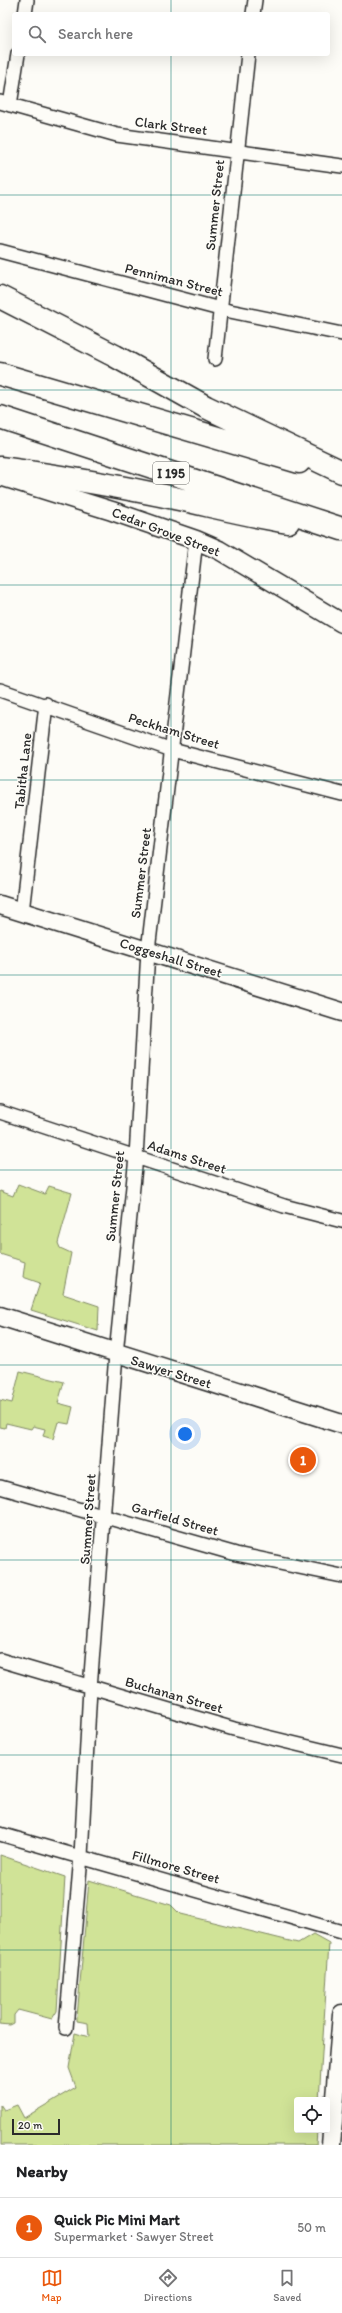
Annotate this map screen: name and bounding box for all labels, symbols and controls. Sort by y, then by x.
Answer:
search box [12,12,330,56]
icon: search [26,23,48,45]
text: Search here [58,25,133,43]
street label: Clark Street [134,113,208,139]
street label: Summer Street [202,159,228,251]
street label: Penniman Street [123,260,225,300]
road number: I 195 [153,462,189,484]
street label: Cedar Grove Street [109,504,223,560]
street label: Peckham Street [126,709,222,753]
street label: Tabitha Lane [11,732,35,810]
street label: Summer Street [127,827,155,919]
street label: Coggeshall Street [118,934,224,982]
street label: Adams Street [146,1136,228,1178]
street label: Summer Street [102,1150,128,1242]
street label: Sawyer Street [128,1352,214,1392]
your location [175,1424,195,1444]
pin: 1 [290,1445,316,1475]
street label: Summer Street [76,1473,100,1565]
street label: Garfield Street [129,1498,221,1540]
street label: Buchanan Street [123,1673,225,1717]
street label: Fillmore Street [130,1846,222,1888]
map controls [294,2097,330,2133]
button: locate [294,2097,330,2133]
scale bar [12,2117,60,2136]
text: 20 m [18,2119,42,2132]
text: Nearby [16,2161,68,2181]
text: Quick Pic Mini Mart [54,2211,180,2229]
text: 1 [26,2220,32,2235]
text: 50 m [297,2220,326,2235]
text: Supermarket · Sawyer Street [54,2229,214,2244]
tab: Map [41,2267,63,2304]
tab: Directions [144,2267,192,2304]
tab: Saved [273,2267,301,2304]

